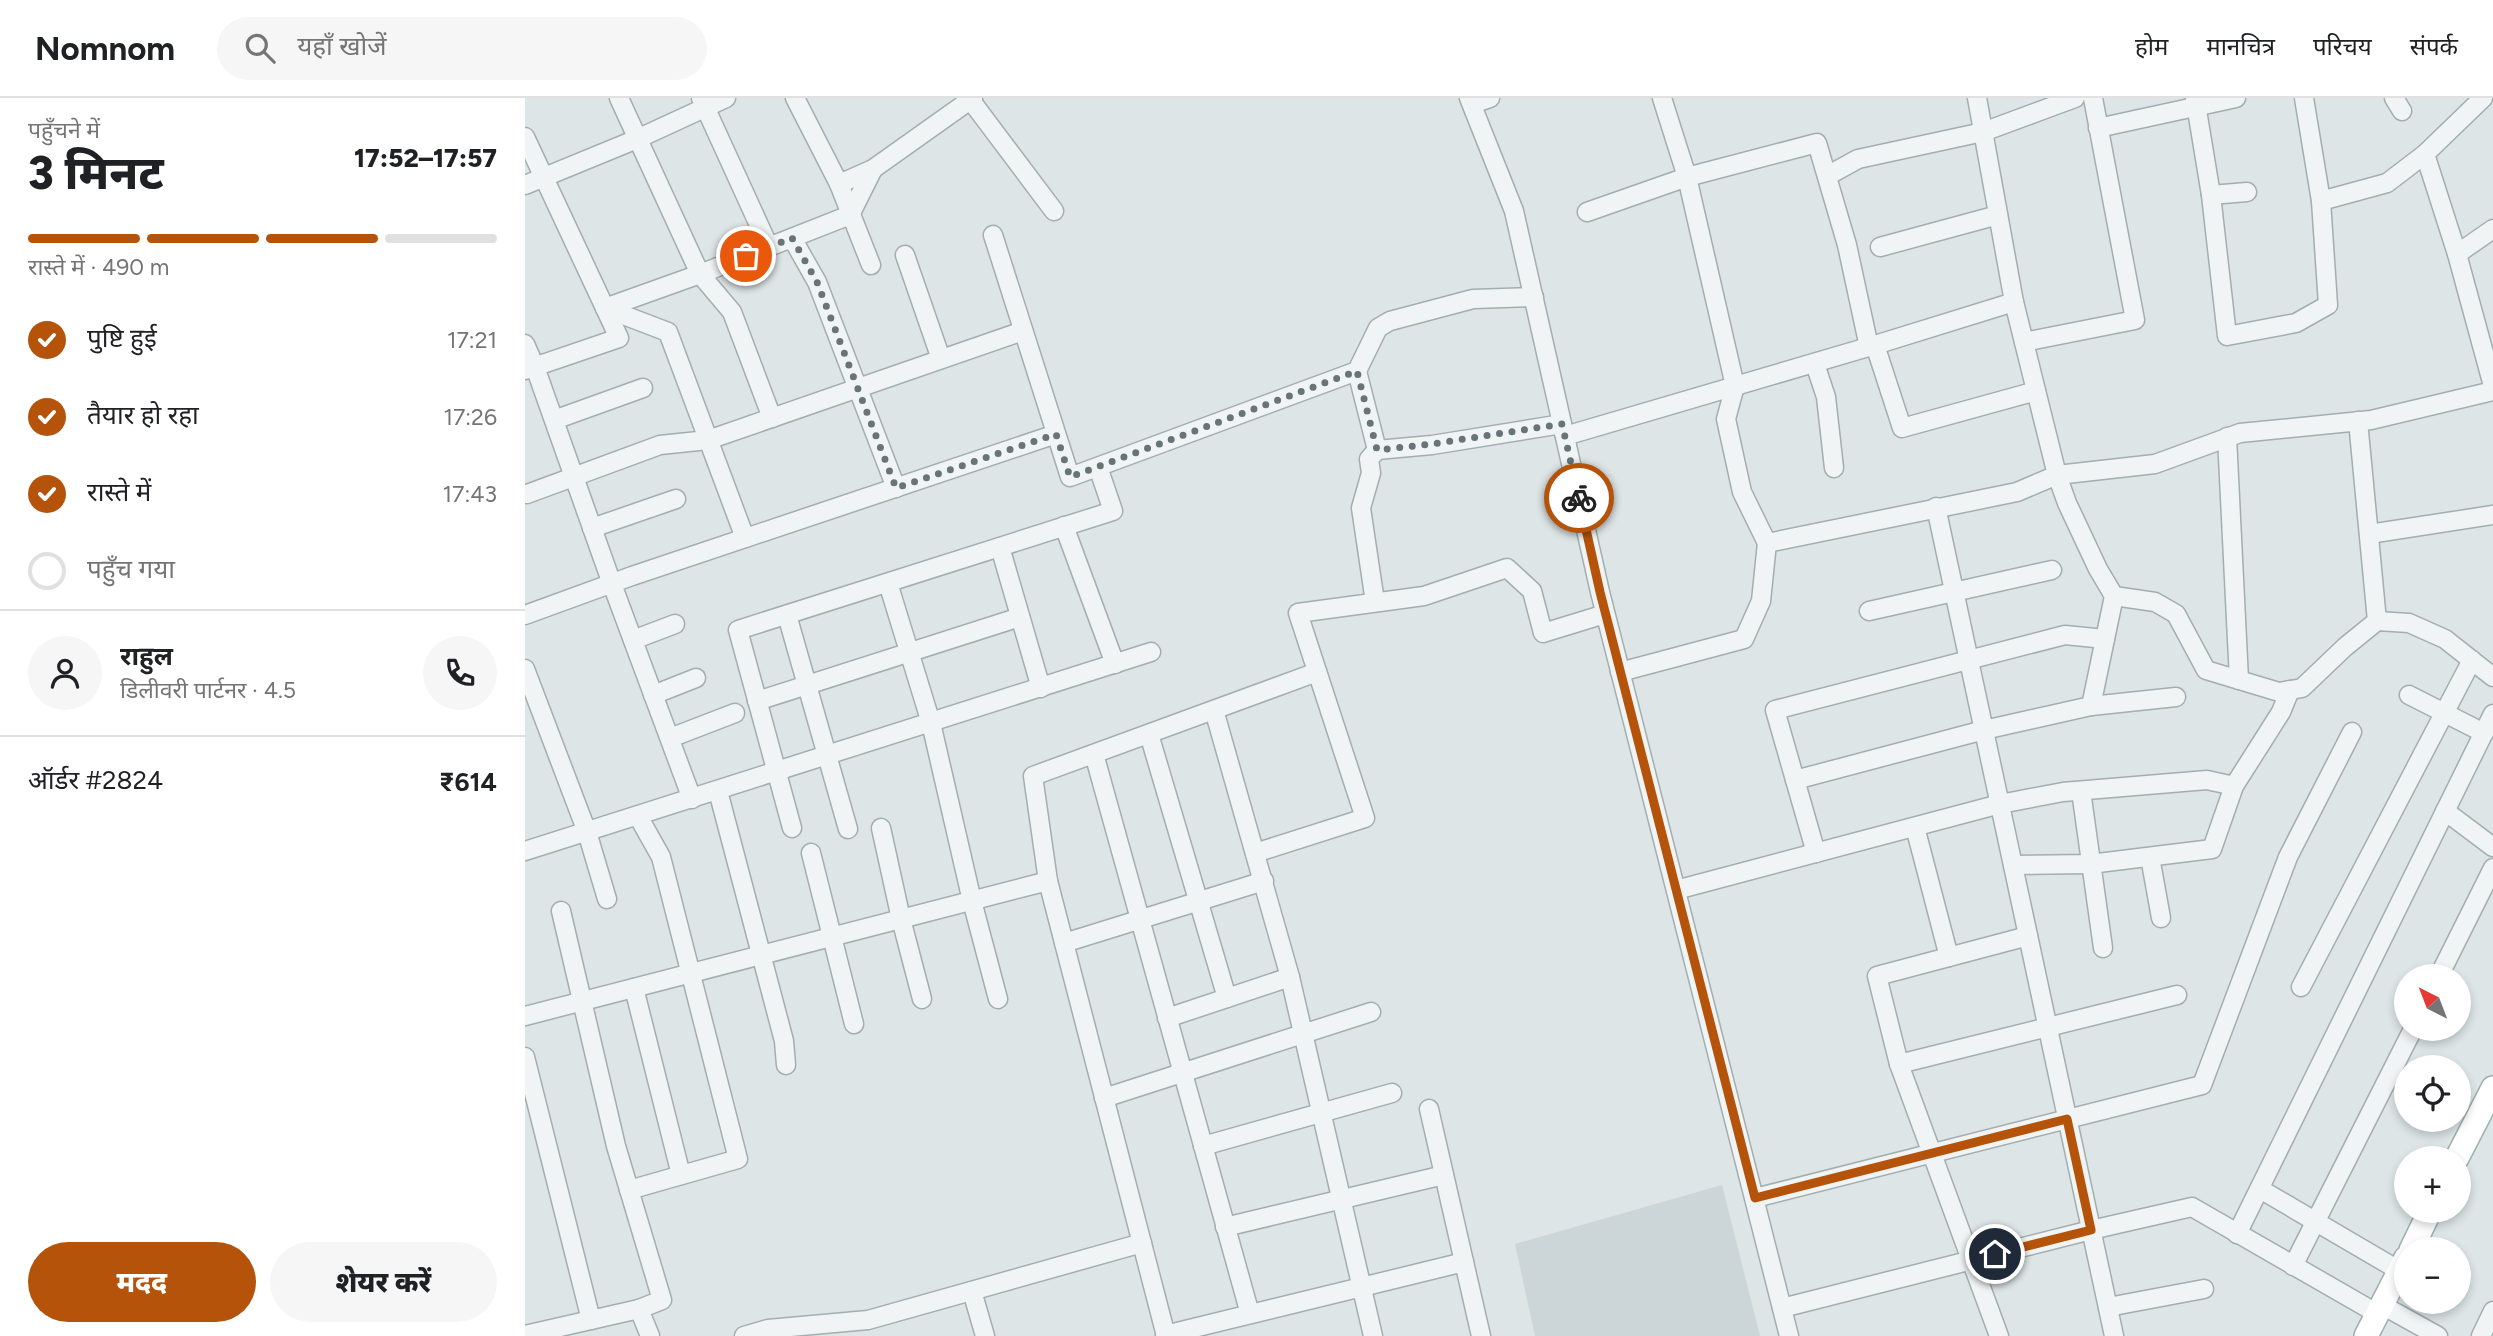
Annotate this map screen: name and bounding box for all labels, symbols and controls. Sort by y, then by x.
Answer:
search box [217,17,707,80]
text: Nomnom [35,29,175,68]
icon: search [241,29,279,67]
text: यहाँ खोजें [297,30,387,62]
text: होम [2135,32,2168,61]
text: मानचित्र [2206,32,2275,61]
text: परिचय [2313,32,2372,61]
text: संपर्क [2410,32,2458,61]
text: पहुँचने में [28,116,100,144]
text: 17:52–17:57 [354,142,497,174]
text: 3 मिनट [28,145,164,201]
pin [716,226,776,286]
icon: bag [727,237,765,275]
text: रास्ते में · 490 m [28,253,169,281]
icon: check [28,321,66,359]
text: पुष्टि हुई [87,322,157,354]
text: 17:21 [447,326,497,354]
icon: check [28,398,66,436]
text: तैयार हो रहा [87,399,199,431]
text: 17:26 [443,403,497,431]
courier [1544,463,1614,533]
icon: check [28,475,66,513]
text: रास्ते में [87,476,151,508]
icon: bike [1560,479,1598,517]
text: 17:43 [443,480,497,508]
text: पहुँच गया [87,553,175,585]
button: person [28,636,102,710]
button: phone [423,636,497,710]
text: राहुल [120,640,173,672]
text: डिलीवरी पार्टनर · 4.5 [120,676,296,704]
text: ऑर्डर #2824 [28,764,163,796]
text: ₹614 [439,766,497,798]
north arrow [2394,964,2471,1041]
map controls [2394,964,2471,1314]
button: locate [2394,1055,2471,1132]
button: + [2394,1146,2471,1223]
pin [1965,1224,2025,1284]
icon: home [1976,1235,2014,1273]
button: − [2394,1237,2471,1314]
button: मदद [28,1242,256,1322]
button: शेयर करें [270,1242,497,1322]

